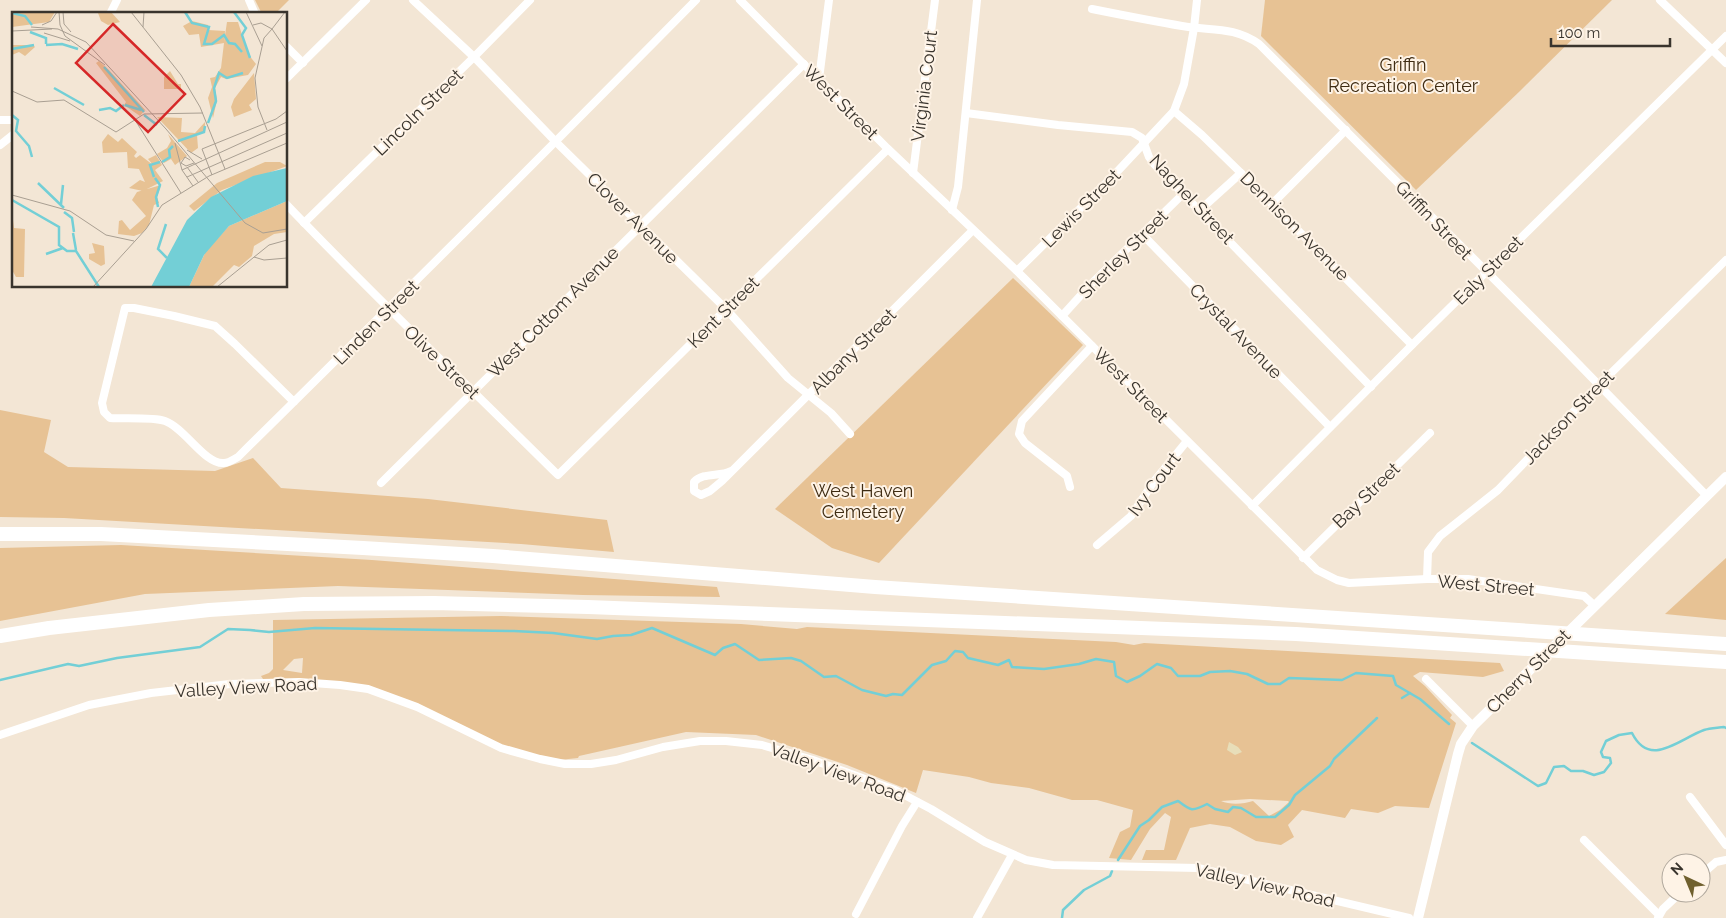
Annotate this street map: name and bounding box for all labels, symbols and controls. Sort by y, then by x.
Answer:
inset map [12,12,288,288]
scale bar [1551,15,1670,47]
text: 100 m [1558,24,1600,42]
street label: Virginia Court [907,29,941,143]
park label: Griffin Recreation Center [1328,54,1479,96]
street label: West Street [799,60,883,144]
street label: Lincoln Street [369,64,467,160]
street label: Naghel Street [1145,150,1239,248]
street label: Lewis Street [1037,164,1125,252]
street label: Dennison Avenue [1236,167,1354,285]
street label: Clover Avenue [583,168,683,268]
street label: Griffin Street [1391,176,1477,264]
street label: Sherley Street [1074,205,1172,303]
street label: Ealy Street [1449,231,1527,309]
street label: West Cottom Avenue [483,242,623,382]
street label: Kent Street [683,272,763,352]
street label: Linden Street [329,275,423,369]
street label: Crystal Avenue [1185,279,1287,383]
street label: Albany Street [806,304,900,398]
street label: Olive Street [400,321,484,403]
street label: West Street [1089,343,1173,427]
street label: Jackson Street [1518,366,1618,468]
street label: Ivy Court [1123,448,1185,520]
street label: Bay Street [1328,458,1404,532]
park label: West Haven Cemetery [813,480,913,522]
street label: West Street [1437,570,1535,600]
street label: Cherry Street [1482,625,1574,717]
street label: Valley View Road [174,673,318,701]
street label: Valley View Road [767,738,909,806]
north arrow [1661,853,1711,903]
street label: Valley View Road [1193,859,1337,911]
text: N [1668,859,1686,878]

